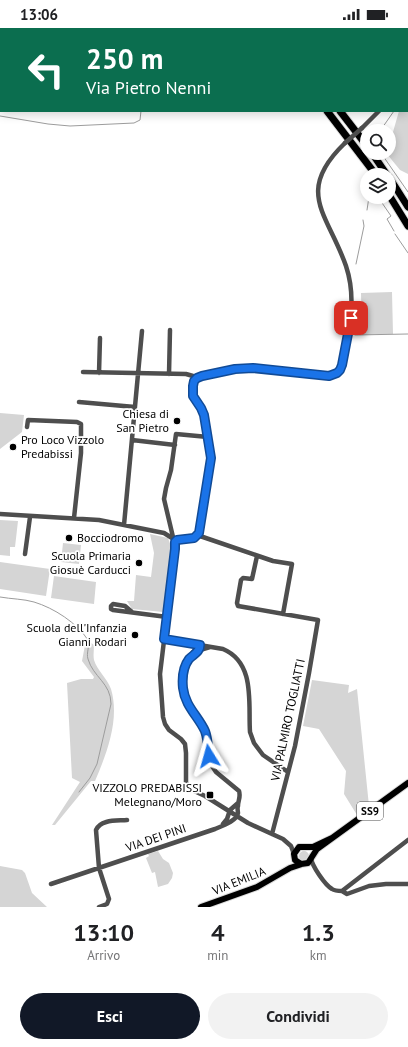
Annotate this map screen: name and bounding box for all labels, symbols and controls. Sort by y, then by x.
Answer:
text: 13:06 [20,5,58,24]
text: 250 m [86,40,163,77]
icon: left [20,44,72,96]
text: Via Pietro Nenni [86,76,211,99]
map controls [360,124,396,204]
button: search [360,124,396,160]
button: layers [360,168,396,204]
pin [334,301,368,335]
icon: arrive [340,307,362,329]
place label: Chiesa di San Pietro [116,406,169,435]
marker: Chiesa di San Pietro [172,416,182,426]
place label: Pro Loco Vizzolo Predabissi [21,432,104,461]
marker: Pro Loco Vizzolo Predabissi [8,442,18,452]
place label: Bocciodromo [77,530,144,545]
marker: Bocciodromo [64,533,74,543]
place label: Scuola Primaria Giosuè Carducci [50,548,131,577]
marker: Scuola Primaria Giosuè Carducci [134,558,144,568]
place label: Scuola dell'Infanzia Gianni Rodari [27,620,127,649]
marker: Scuola dell'Infanzia Gianni Rodari [130,630,140,640]
street label: VIA PALMIRO TOGLIATTI [267,657,308,783]
position arrow [188,735,230,777]
place label: VIZZOLO PREDABISSI Melegnano/Moro [92,780,202,809]
marker: VIZZOLO PREDABISSI Melegnano/Moro [205,790,215,800]
road number: SS9 [357,802,383,820]
street label: VIA DEI PINI [123,820,188,855]
street label: VIA EMILIA [209,863,268,898]
text: 13:10 [73,917,134,948]
text: 4 [211,917,225,948]
text: 1.3 [302,917,335,948]
text: Arrivo [87,947,120,964]
text: min [207,947,228,964]
text: km [310,947,327,964]
button: Esci [20,993,200,1039]
button: Condividi [208,993,388,1039]

